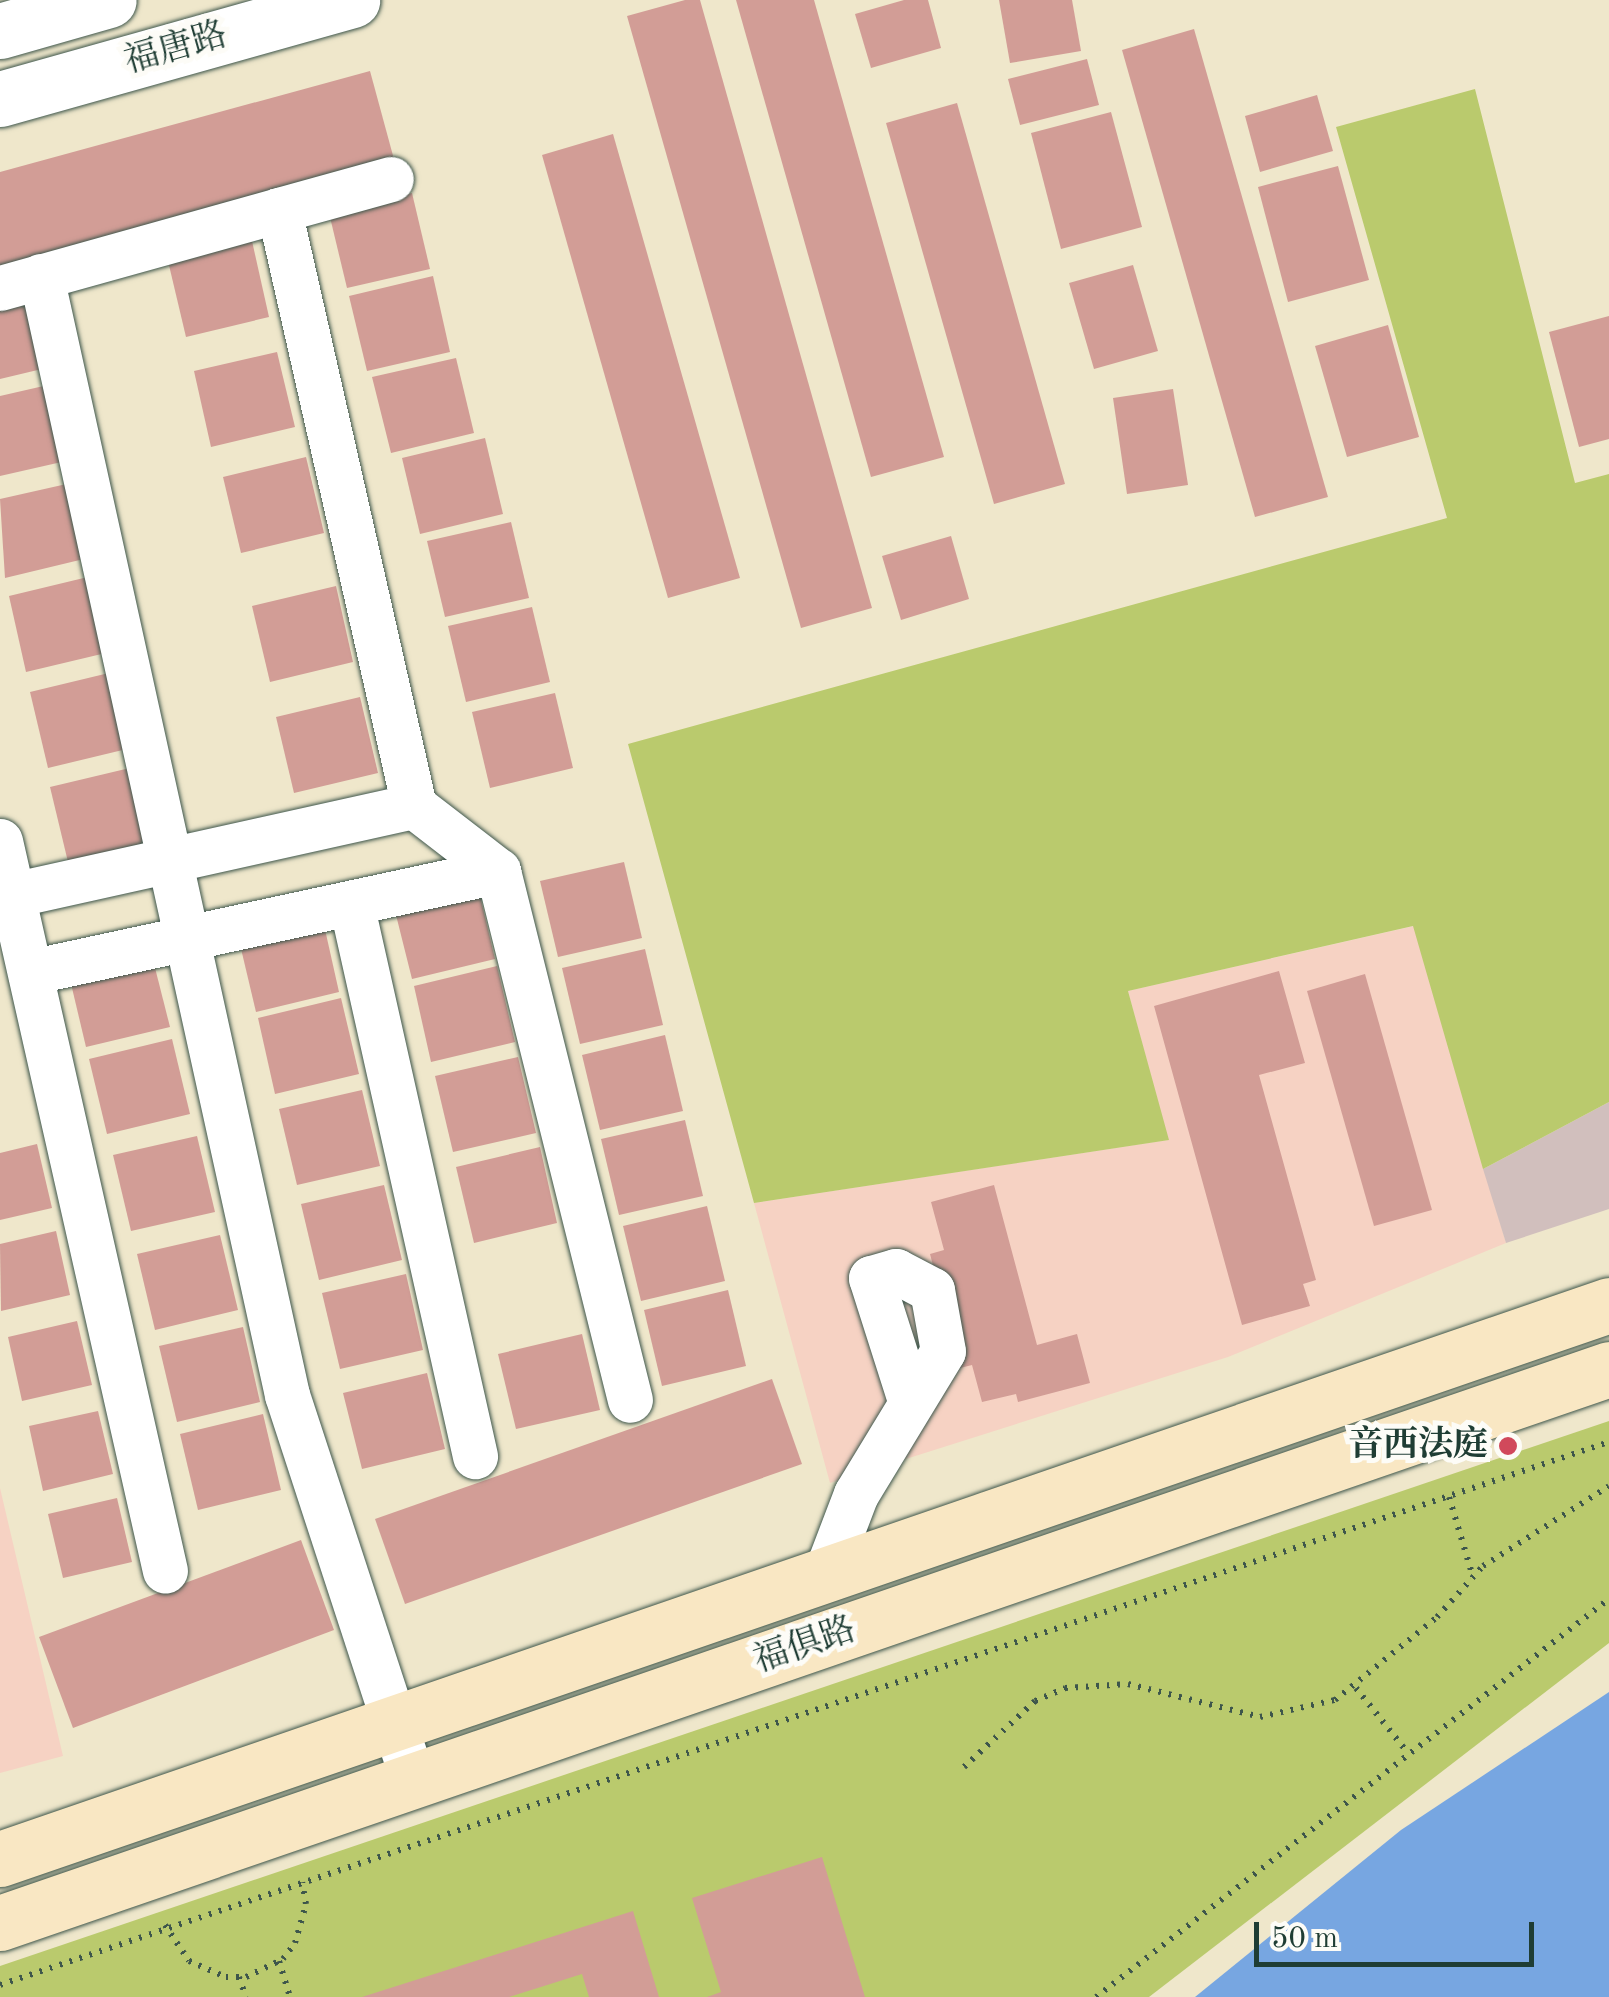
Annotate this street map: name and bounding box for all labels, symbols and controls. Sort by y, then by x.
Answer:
street label: 福唐路 [120,14,232,84]
place label: 音西法庭 [1348,1425,1488,1467]
marker: 音西法庭 [1497,1435,1519,1457]
street label: 福俱路 [749,1609,861,1683]
scale bar [1259,1902,1539,1964]
text: 50 m [1271,1924,1338,1954]

